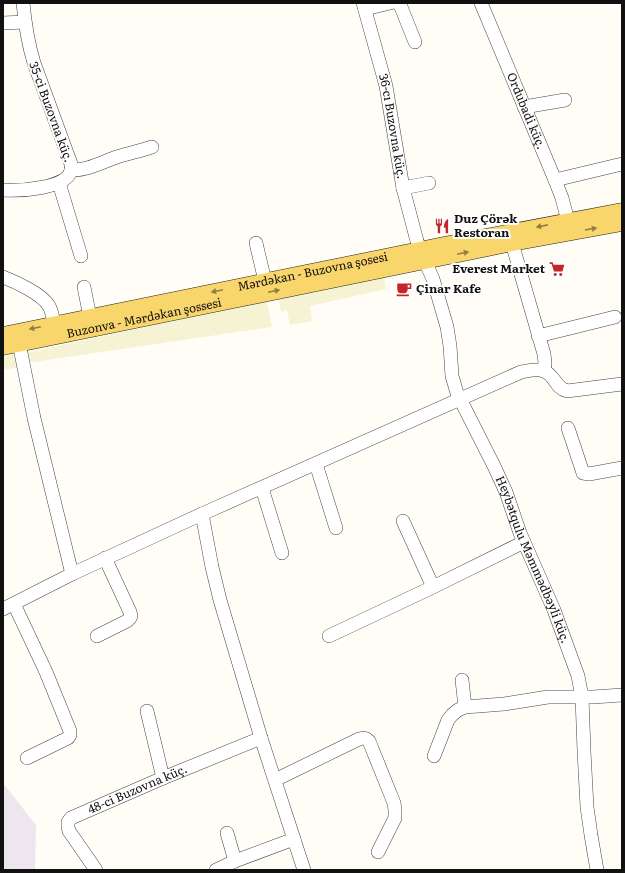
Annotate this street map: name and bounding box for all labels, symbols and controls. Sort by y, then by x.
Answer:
street label: 35-ci Buzovna küç. [25,59,79,165]
street label: Ordubadi küç. [503,69,551,152]
street label: 36-cı Buzovna küç. [375,71,411,180]
place label: Duz Çörək Restoran [454,209,518,241]
restaurant icon: Duz Çörək Restoran [433,217,451,235]
one-way arrow [536,223,548,229]
one-way arrow [585,225,597,231]
street label: Mərdəkan - Buzovna şosesi [236,247,389,295]
one-way arrow [457,250,469,256]
place label: Everest Market [452,259,546,277]
supermarket icon: Everest Market [548,260,566,278]
place label: Çinar Kafe [416,279,481,297]
cafe icon: Çinar Kafe [395,280,413,298]
one-way arrow [211,288,223,294]
one-way arrow [268,288,281,294]
street label: Buzonva - Mərdəkan şossesi [65,293,223,342]
one-way arrow [28,326,41,332]
street label: Heybətqulu Məmmədbəyli küç. [492,472,575,646]
street label: 48-ci Buzovna küç. [84,759,190,818]

